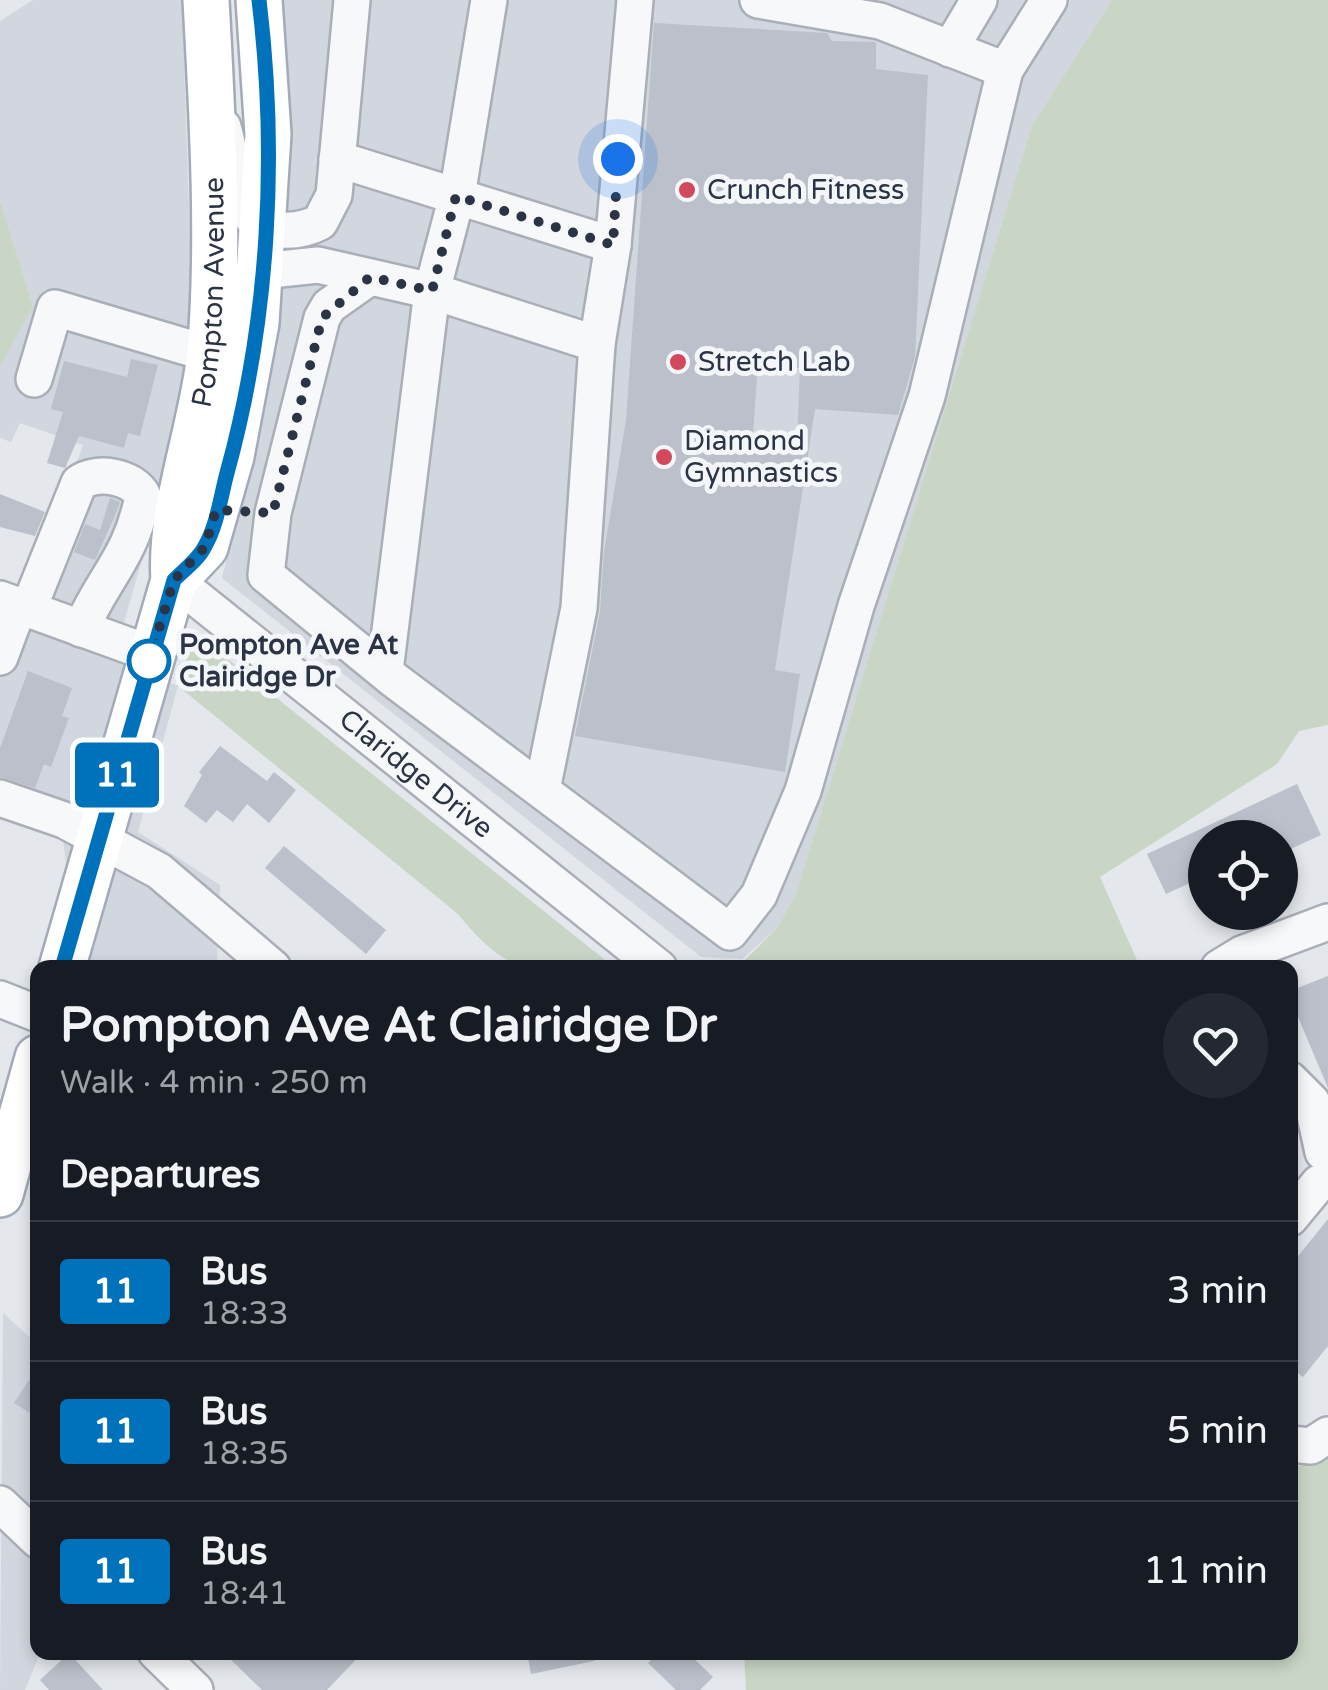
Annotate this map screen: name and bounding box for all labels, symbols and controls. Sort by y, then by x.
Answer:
your location [593,134,643,184]
place label: Crunch Fitness [707,173,905,207]
street label: Pompton Avenue [185,177,232,410]
marker: Crunch Fitness [676,179,698,201]
place label: Stretch Lab [698,345,851,379]
marker: Stretch Lab [667,351,689,373]
place label: Diamond Gymnastics [684,424,838,490]
marker: Diamond Gymnastics [653,446,675,468]
place label: Pompton Ave At Clairidge Dr [179,628,398,694]
marker: Pompton Ave At Clairidge Dr [128,640,170,682]
street label: Claridge Drive [332,702,500,845]
line badge: 11 [72,742,162,808]
text: 11 [95,754,139,796]
map controls [1188,820,1298,930]
button: locate [1188,820,1298,930]
button: heart [1163,993,1268,1098]
text: Pompton Ave At Clairidge Dr [60,997,717,1055]
text: Walk · 4 min · 250 m [60,1064,368,1102]
text: Departures [60,1152,261,1198]
text: Bus [200,1249,267,1295]
text: 3 min [1167,1268,1268,1314]
text: 11 [93,1270,137,1312]
text: 18:33 [200,1295,289,1333]
text: Bus [200,1389,267,1435]
text: 5 min [1167,1408,1268,1454]
text: 11 [93,1410,137,1452]
text: 18:35 [200,1435,289,1473]
text: Bus [200,1529,267,1575]
text: 11 min [1143,1548,1268,1594]
text: 11 [93,1550,137,1592]
text: 18:41 [200,1575,289,1613]

